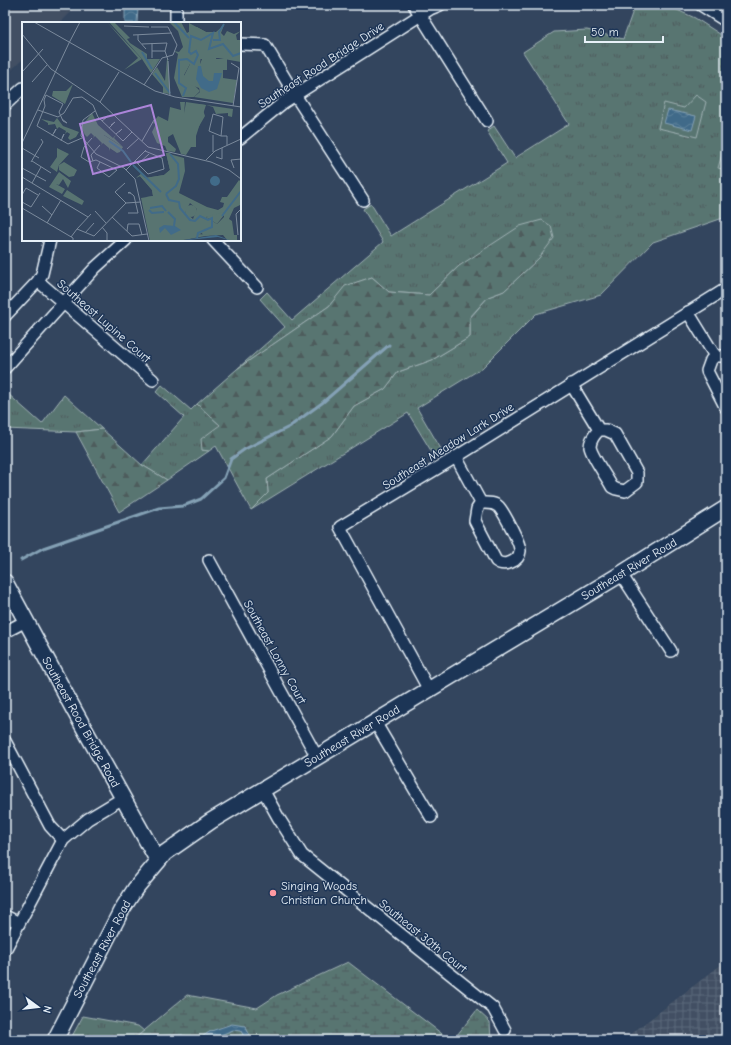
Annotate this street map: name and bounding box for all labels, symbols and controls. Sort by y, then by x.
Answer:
scale bar [585,18,663,44]
street label: Southeast Rood Bridge Drive [255,19,387,111]
inset map [22,22,241,241]
text: 50 m [591,25,619,39]
street label: Southeast Lupine Court [54,277,154,366]
street label: Southeast Meadow Lark Drive [380,400,516,492]
street label: Southeast River Road [579,535,679,603]
street label: Southeast Lonny Court [241,598,310,707]
street label: Southeast Rood Bridge Road [39,654,123,790]
street label: Southeast River Road [302,702,402,770]
place label: Singing Woods Christian Church [281,879,367,907]
marker: Singing Woods Christian Church [268,888,278,898]
street label: Southeast 30th Court [376,896,470,976]
street label: Southeast River Road [70,898,134,1000]
north arrow [18,987,58,1027]
text: N [40,1004,54,1015]

